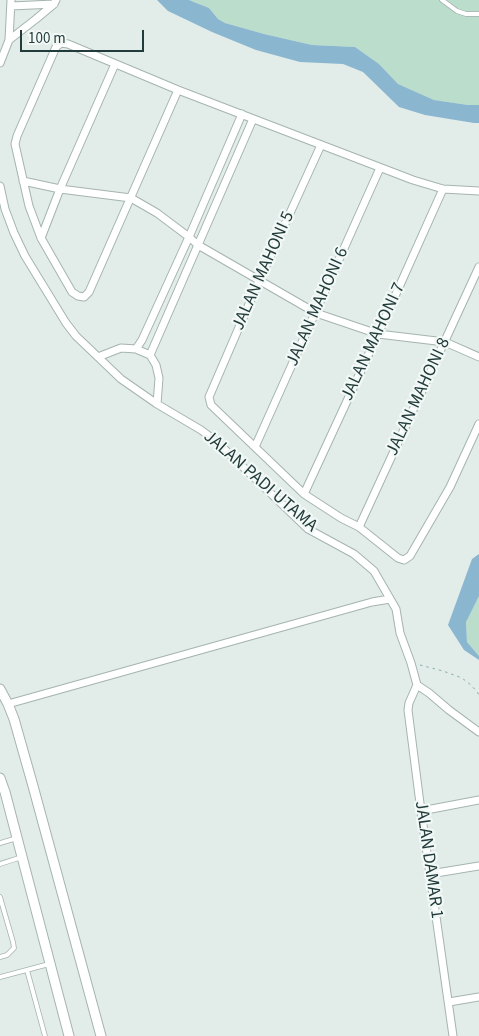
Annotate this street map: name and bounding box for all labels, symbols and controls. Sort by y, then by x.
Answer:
scale bar [22,20,146,52]
text: 100 m [28,28,66,49]
street label: JALAN MAHONI 5 [228,208,300,334]
street label: JALAN MAHONI 6 [282,244,354,370]
street label: JALAN MAHONI 7 [337,280,411,404]
street label: JALAN MAHONI 8 [382,335,456,459]
street label: JALAN PADI UTAMA [199,427,321,537]
street label: JALAN DAMAR 1 [409,800,447,920]

